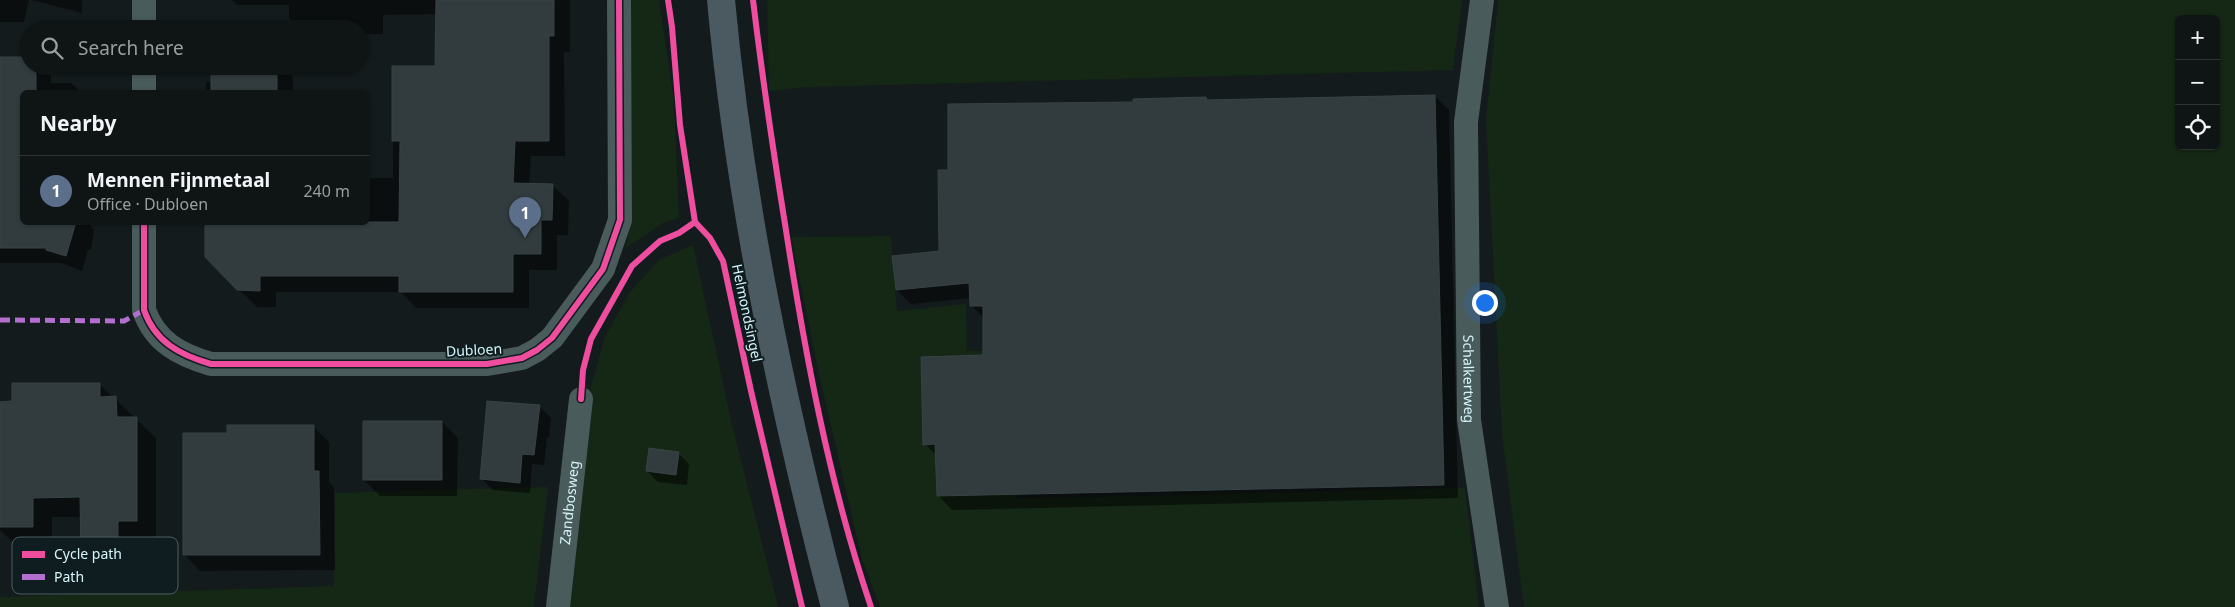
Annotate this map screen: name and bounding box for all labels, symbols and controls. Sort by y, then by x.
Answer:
map controls [2175,15,2220,150]
button: + [2175,15,2220,60]
search box [20,20,370,75]
icon: search [38,34,66,62]
text: Search here [78,35,184,61]
button: − [2175,60,2220,105]
button: locate [2175,105,2220,150]
text: Nearby [40,109,116,137]
text: Mennen Fijnmetaal [87,167,270,193]
text: 1 [51,180,61,202]
text: 240 m [303,180,350,202]
text: Office · Dubloen [87,193,208,215]
pin: 1 [509,197,541,238]
street label: Helmondsingel [728,262,767,364]
your location [1472,290,1498,316]
street label: Schalkertweg [1459,335,1479,423]
street label: Dubloen [445,339,502,360]
street label: Zandbosweg [555,460,583,546]
legend [12,537,178,594]
text: Cycle path [54,544,122,563]
text: Path [54,567,84,586]

